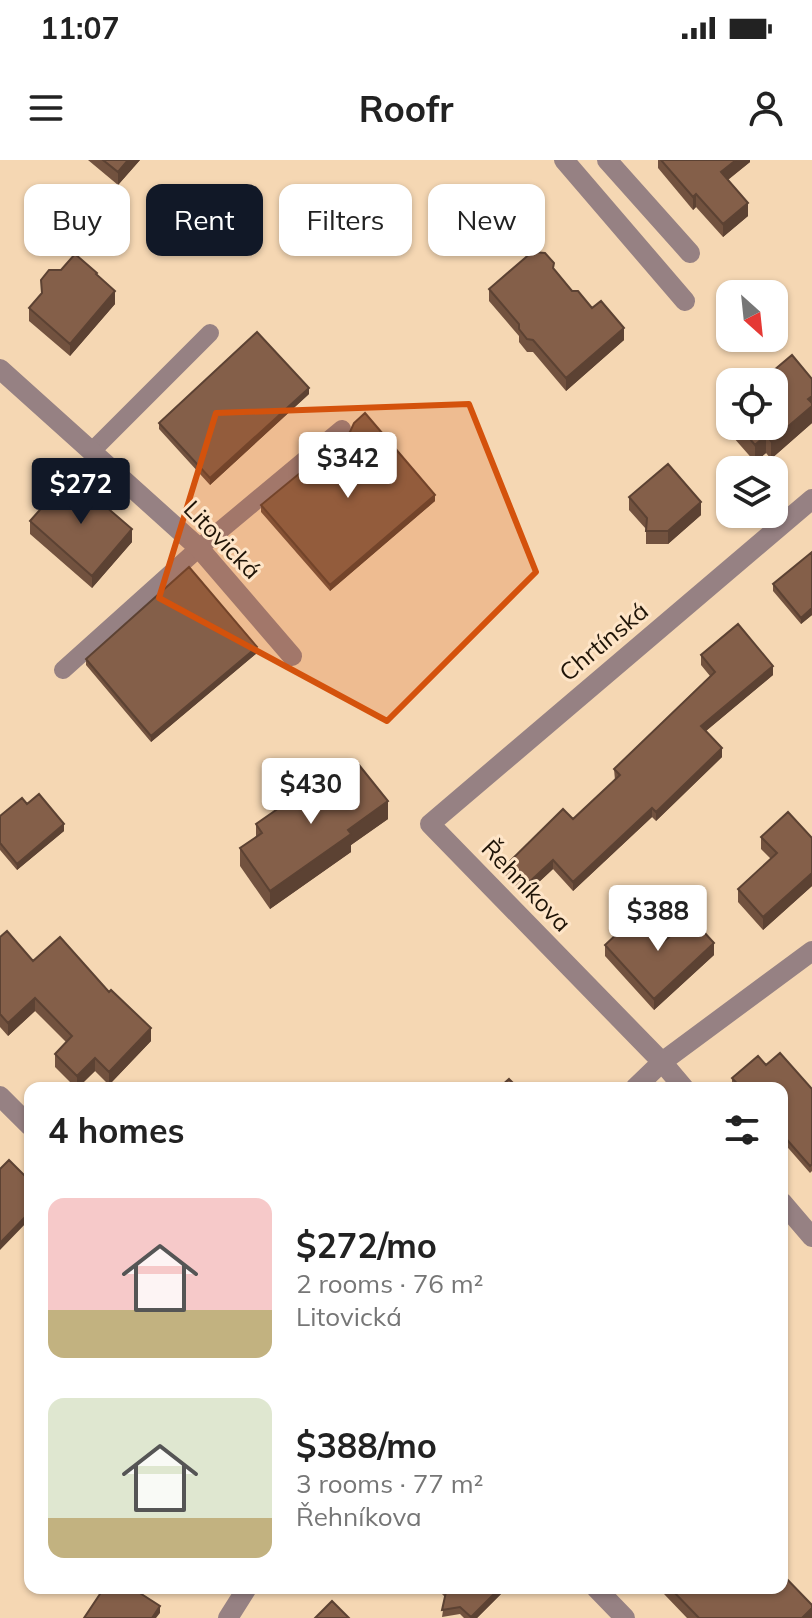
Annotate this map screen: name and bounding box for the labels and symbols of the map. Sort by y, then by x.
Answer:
north arrow [716,280,788,352]
pin: $342 [301,432,395,500]
pin: $272 [34,458,128,526]
street label: Litovická [178,494,267,585]
street label: Chrtínská [553,595,654,687]
pin: $430 [264,758,358,826]
street label: Řehníkova [476,833,578,937]
pin: $388 [611,885,705,953]

